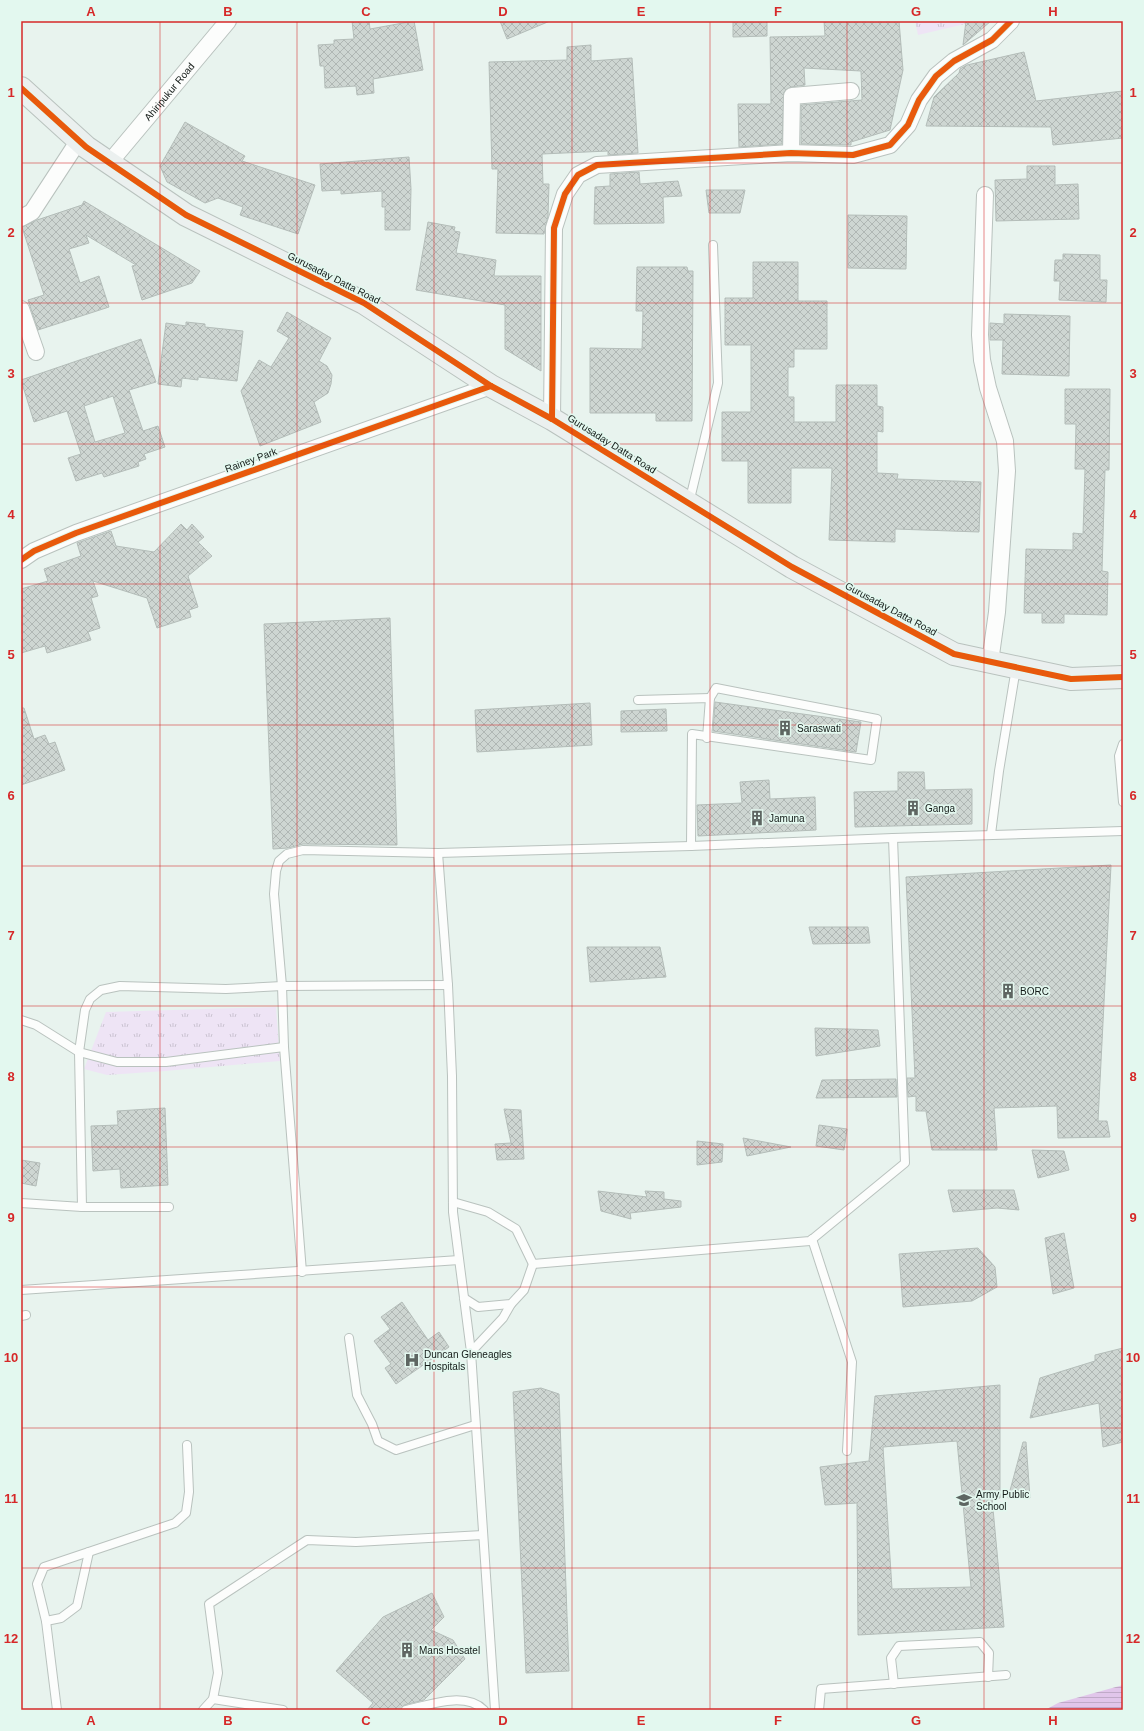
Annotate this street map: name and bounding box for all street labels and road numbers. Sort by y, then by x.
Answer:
street label: Ahiripukur Road [142,60,196,123]
street label: Gurusaday Datta Road [286,250,382,306]
street label: Gurusaday Datta Road [566,412,658,476]
street label: Rainey Park [224,445,279,474]
street label: Gurusaday Datta Road [843,580,939,638]

